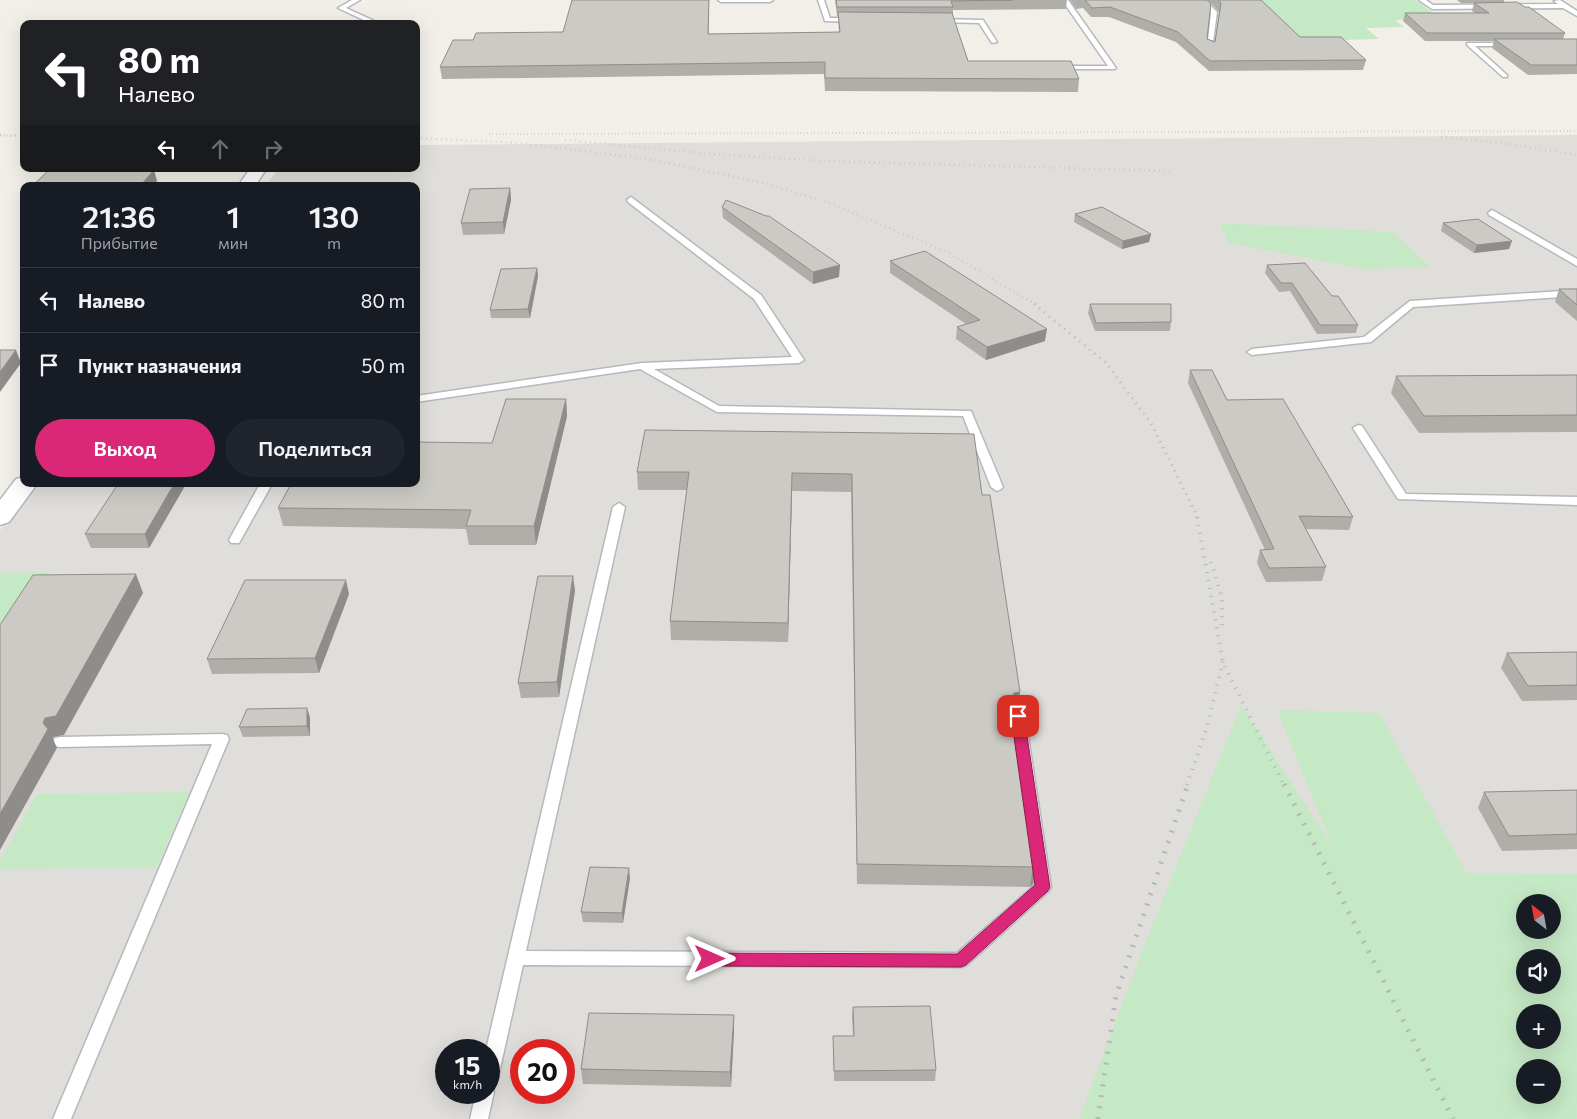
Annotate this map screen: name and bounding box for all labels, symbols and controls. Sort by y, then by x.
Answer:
text: 80 m [118,37,200,80]
icon: left [35,40,100,105]
text: Налево [118,80,195,107]
icon: left [153,135,181,163]
icon: ahead [206,135,234,163]
icon: right [259,135,287,163]
text: 21:36 [82,197,156,234]
text: 1 [227,197,240,234]
text: 130 [309,197,359,234]
text: Прибытие [81,233,158,252]
text: мин [218,233,248,252]
text: m [327,233,341,252]
icon: left [35,286,63,314]
text: Налево [78,289,145,312]
text: 80 m [361,289,405,312]
icon: arrive [35,351,63,379]
text: Пункт назначения [78,354,241,377]
text: 50 m [361,354,405,377]
button: Выход [35,419,215,477]
button: Поделиться [225,419,405,477]
pin [997,695,1039,737]
icon: arrive [1004,702,1032,730]
north arrow [1516,894,1561,939]
map controls [1516,894,1561,1104]
position arrow [683,932,735,984]
button: sound [1516,949,1561,994]
button: + [1516,1004,1561,1049]
speed limit sign: 20 [510,1039,575,1104]
text: 15 [455,1050,480,1080]
button: − [1516,1059,1561,1104]
text: km/h [453,1077,482,1091]

